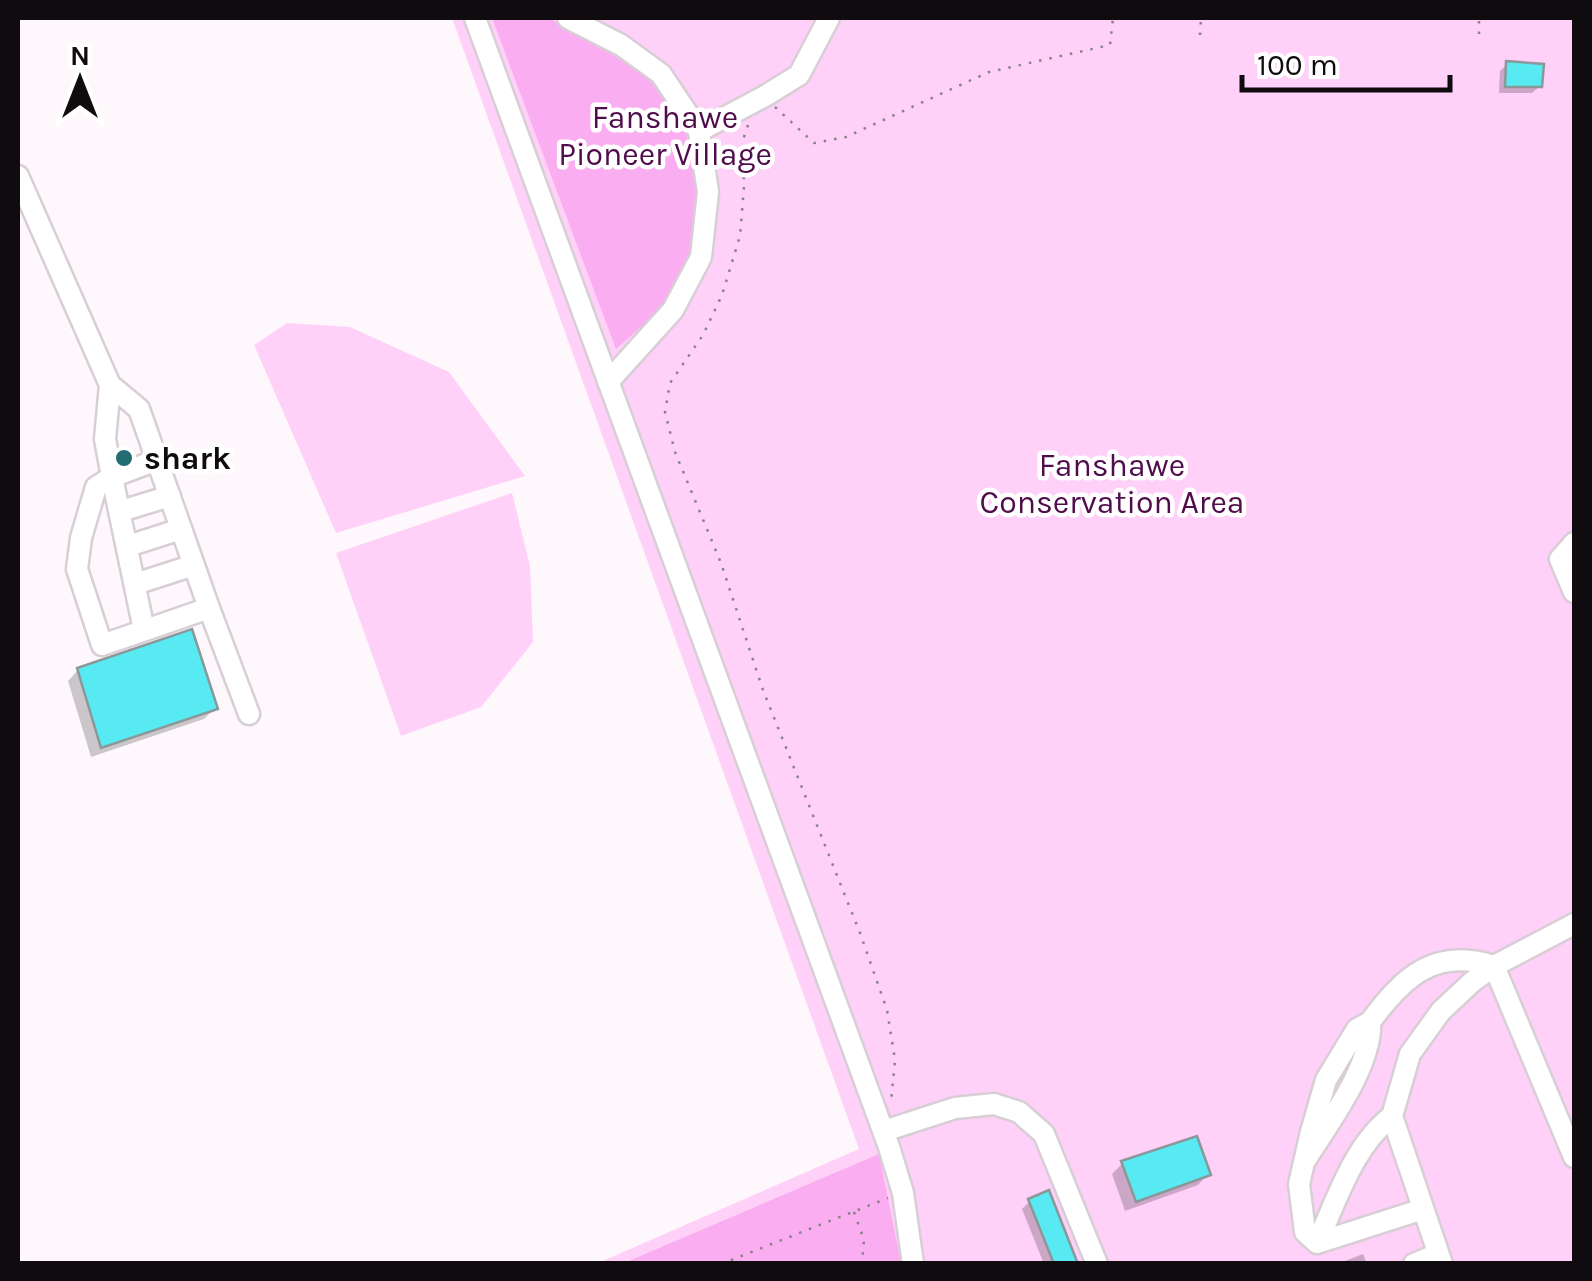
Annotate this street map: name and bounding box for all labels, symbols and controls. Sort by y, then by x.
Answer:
north arrow [30,30,130,130]
scale bar [1242,30,1450,92]
text: N [70,39,90,72]
text: 100 m [1257,47,1338,83]
park label: Fanshawe Pioneer Village [558,99,772,173]
place label: shark [144,440,231,477]
marker: shark [113,447,135,469]
park label: Fanshawe Conservation Area [980,447,1244,521]

